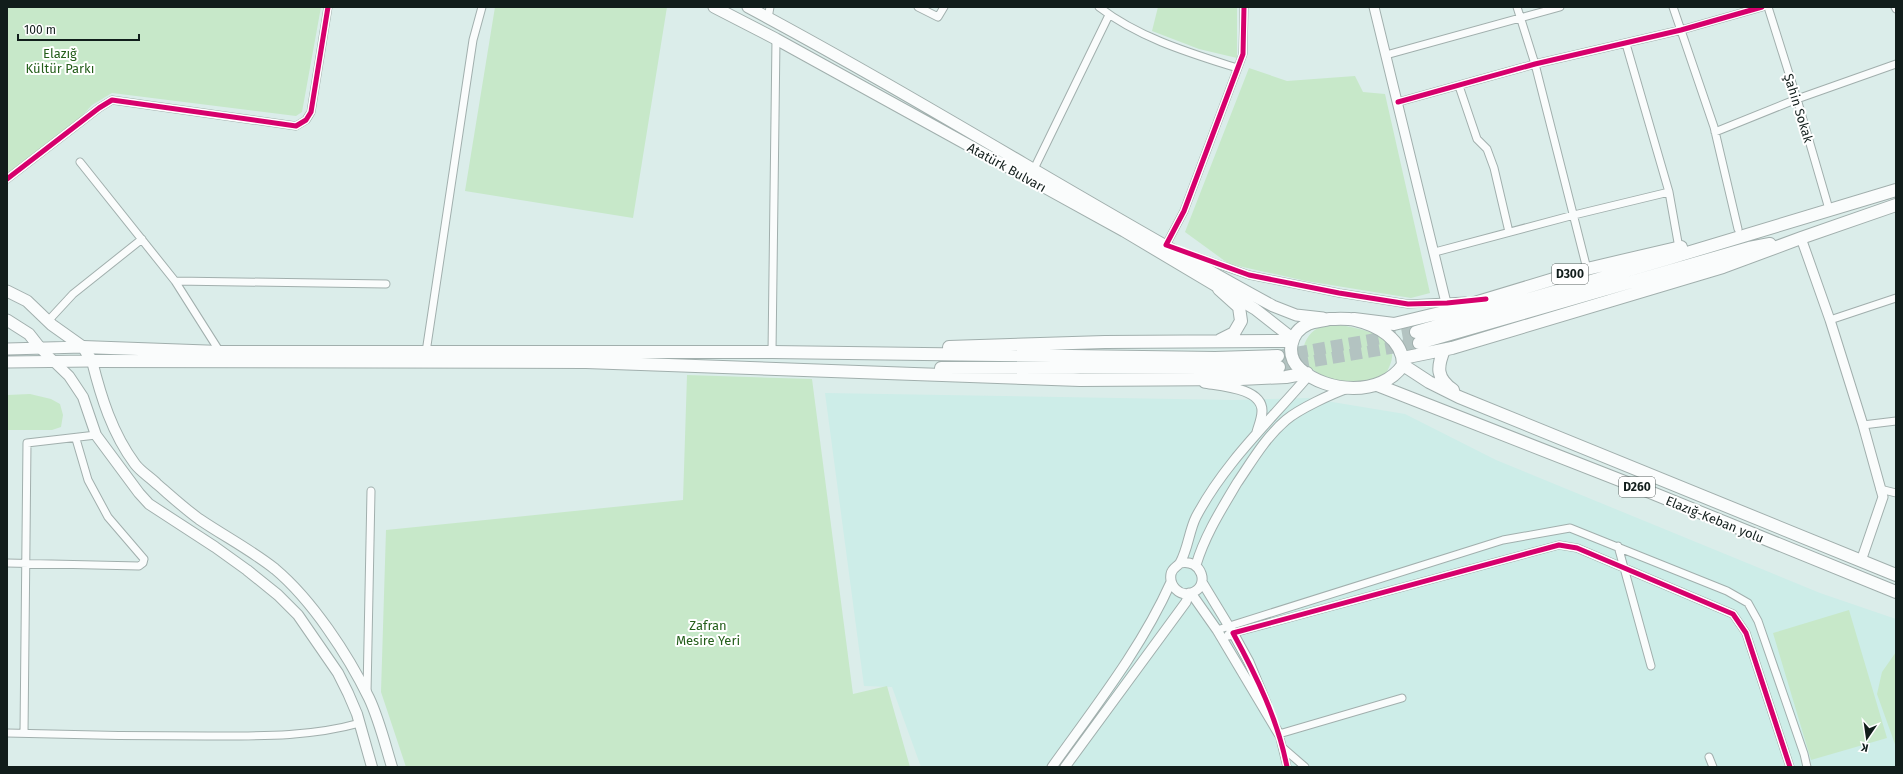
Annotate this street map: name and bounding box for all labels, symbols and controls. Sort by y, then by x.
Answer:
scale bar [18,16,139,42]
text: 100 m [24,23,56,37]
park label: Elazığ Kültür Parkı [26,46,94,76]
street label: Şahin Sokak [1781,72,1816,145]
street label: Atatürk Bulvarı [965,140,1049,195]
road number: D300 [1552,264,1588,284]
road number: D260 [1619,477,1655,497]
street label: Elazığ-Keban yolu [1664,493,1766,546]
park label: Zafran Mesire Yeri [676,618,740,648]
north arrow [1847,718,1887,758]
text: K [1859,740,1870,754]

